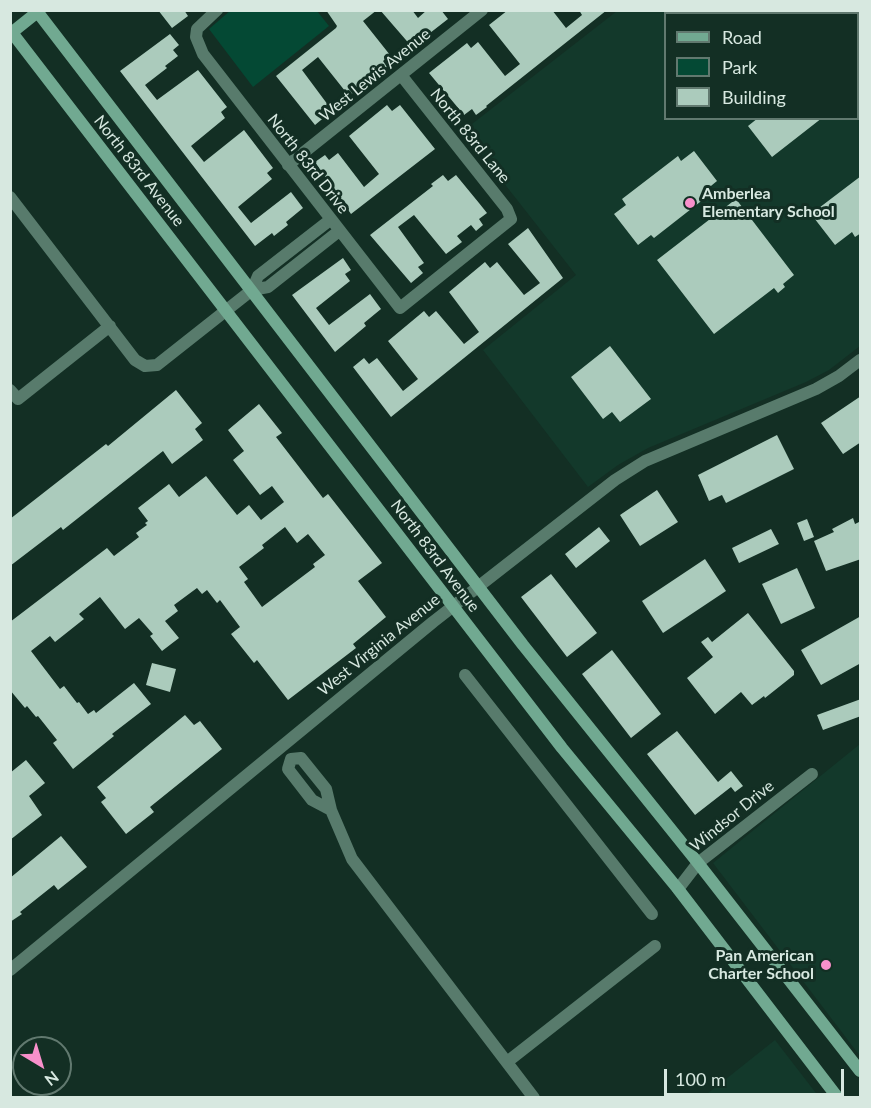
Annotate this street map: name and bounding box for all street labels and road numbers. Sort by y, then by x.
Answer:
street label: West Lewis Avenue [316,24,434,126]
street label: North 83rd Lane [426,85,514,187]
street label: North 83rd Drive [263,110,353,218]
street label: North 83rd Avenue [90,112,188,230]
street label: North 83rd Avenue [386,496,484,616]
street label: West Virginia Avenue [314,590,444,700]
street label: Windsor Drive [686,776,778,856]

